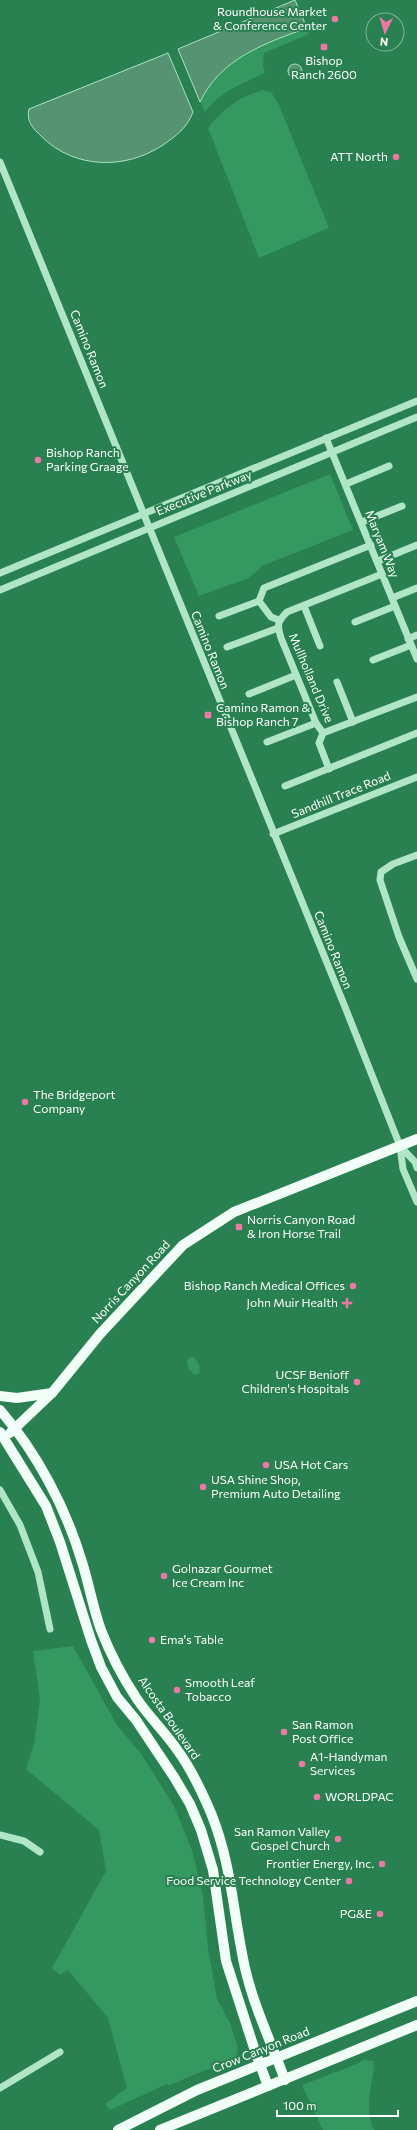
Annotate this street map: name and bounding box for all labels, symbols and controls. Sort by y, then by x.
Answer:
place label: Roundhouse Market & Conference Center [213,4,327,32]
north arrow [365,12,405,52]
marker: Roundhouse Market & Conference Center [330,14,340,24]
text: N [379,36,389,49]
marker: Bishop Ranch 2600 [319,42,329,52]
place label: Bishop Ranch 2600 [291,53,357,81]
place label: ATT North [330,149,388,163]
marker: ATT North [391,152,401,162]
street label: Camino Ramon [68,307,112,390]
place label: Bishop Ranch Parking Graage [46,445,129,473]
marker: Bishop Ranch Parking Graage [33,455,43,465]
street label: Executive Parkway [154,467,253,518]
street label: Maryam Way [363,508,403,579]
street label: Camino Ramon [189,608,233,691]
street label: Mullholland Drive [287,631,337,724]
place label: Camino Ramon & Bishop Ranch 7 [216,700,310,728]
marker: Camino Ramon & Bishop Ranch 7 [203,710,213,720]
street label: Sandhill Trace Road [289,768,392,820]
street label: Camino Ramon [312,908,356,991]
place label: The Bridgeport Company [33,1087,116,1115]
marker: The Bridgeport Company [20,1097,30,1107]
place label: Norris Canyon Road & Iron Horse Trail [247,1212,355,1240]
marker: Norris Canyon Road & Iron Horse Trail [234,1222,244,1232]
street label: Norris Canyon Road [88,1237,172,1326]
place label: Bishop Ranch Medical Offices [184,1278,345,1292]
marker: Bishop Ranch Medical Offices [348,1281,358,1291]
place label: John Muir Health [247,1295,338,1310]
marker: John Muir Health [341,1297,353,1309]
place label: UCSF Benioff Children's Hospitals [241,1367,350,1395]
marker: UCSF Benioff Children's Hospitals [352,1377,362,1387]
place label: USA Hot Cars [274,1457,348,1471]
marker: USA Hot Cars [261,1460,271,1470]
place label: USA Shine Shop, Premium Auto Detailing [211,1472,341,1500]
marker: USA Shine Shop, Premium Auto Detailing [198,1482,208,1492]
place label: Golnazar Gourmet Ice Cream Inc [172,1561,273,1589]
marker: Golnazar Gourmet Ice Cream Inc [159,1571,169,1581]
place label: Ema's Table [160,1632,223,1646]
marker: Ema's Table [147,1635,157,1645]
street label: Alcosta Boulevard [136,1673,204,1762]
place label: Smooth Leaf Tobacco [185,1675,255,1703]
marker: Smooth Leaf Tobacco [172,1685,182,1695]
place label: San Ramon Post Office [292,1717,353,1745]
marker: San Ramon Post Office [279,1727,289,1737]
place label: A1-Handyman Services [310,1749,387,1777]
marker: A1-Handyman Services [297,1759,307,1769]
place label: WORLDPAC [325,1789,394,1803]
marker: WORLDPAC [312,1792,322,1802]
place label: San Ramon Valley Gospel Church [234,1824,330,1852]
marker: San Ramon Valley Gospel Church [333,1834,343,1844]
place label: Frontier Energy, Inc. [266,1856,374,1870]
marker: Frontier Energy, Inc. [377,1859,387,1869]
place label: Food Service Technology Center [166,1873,341,1887]
marker: Food Service Technology Center [344,1876,354,1886]
place label: PG&E [340,1906,372,1920]
marker: PG&E [375,1909,385,1919]
street label: Crow Canyon Road [210,2023,311,2075]
scale bar [277,2092,398,2118]
text: 100 m [283,2098,317,2112]

